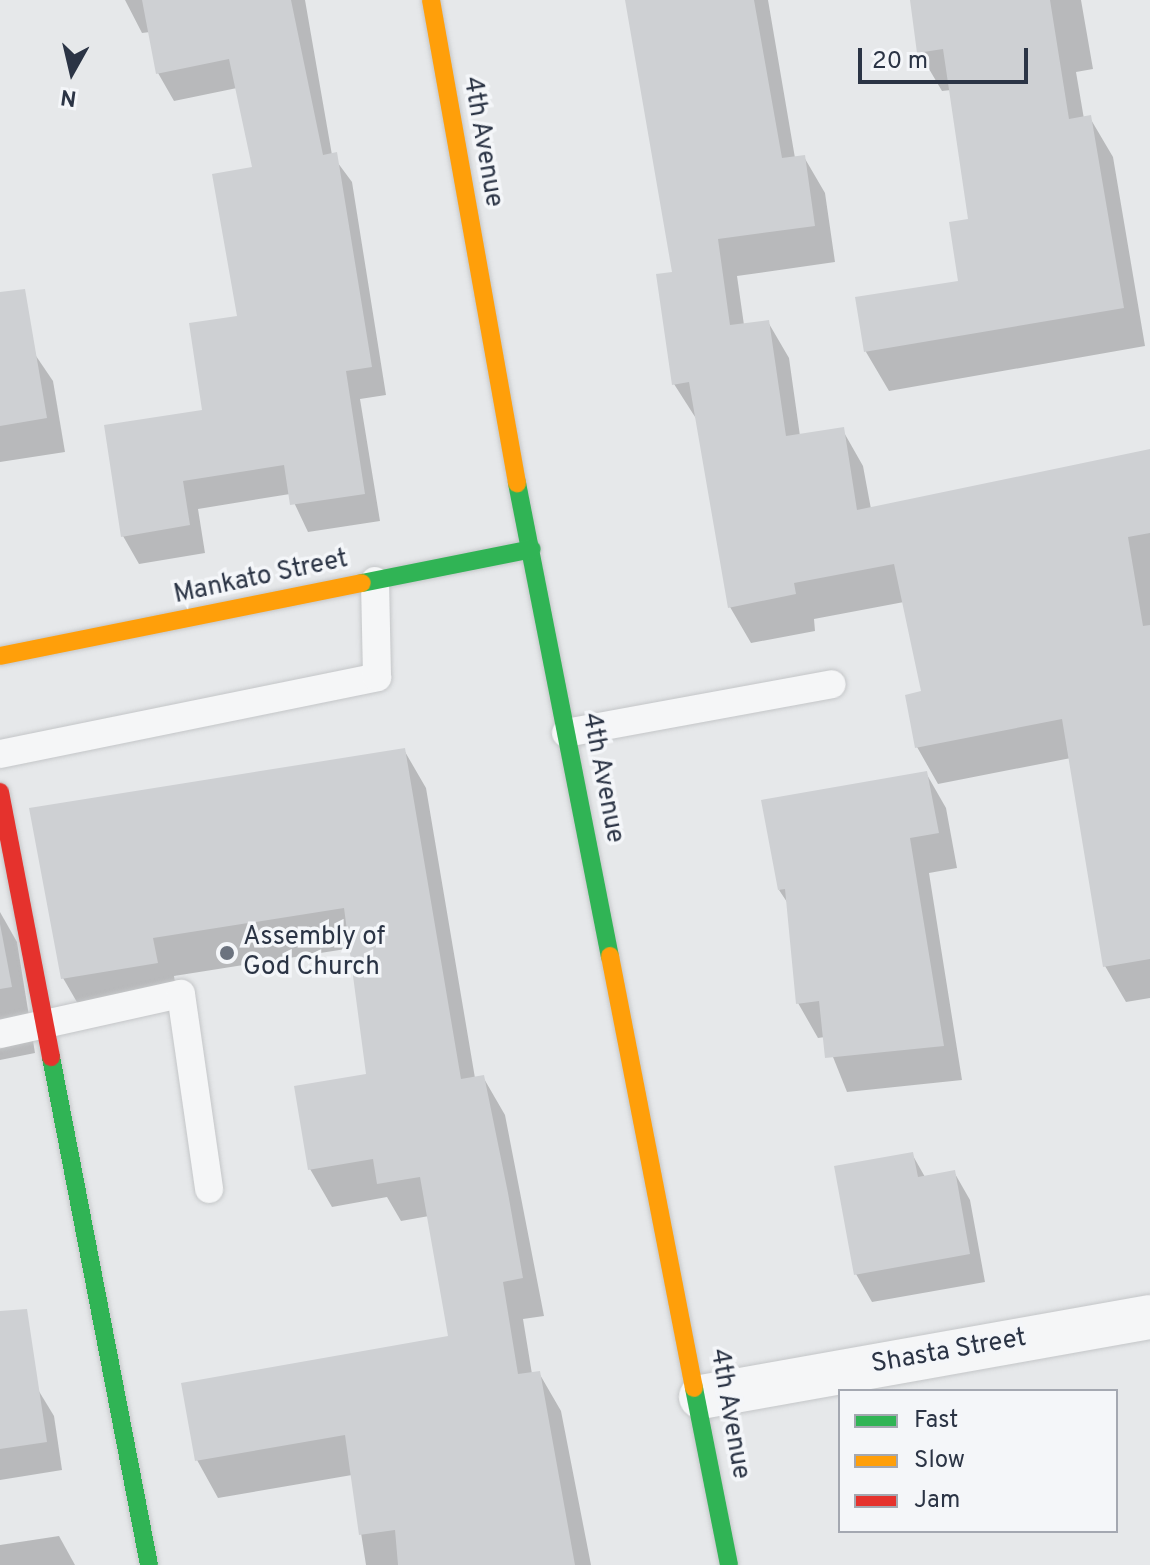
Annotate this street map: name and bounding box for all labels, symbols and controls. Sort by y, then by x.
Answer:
north arrow [32,32,112,112]
scale bar [862,32,1032,82]
text: 20 m [872,47,928,77]
street label: 4th Avenue [455,74,509,210]
text: N [59,82,78,111]
street label: Mankato Street [171,544,351,612]
street label: 4th Avenue [574,710,630,846]
place label: Assembly of God Church [243,922,385,984]
marker: Assembly of God Church [218,944,236,962]
street label: Shasta Street [869,1323,1029,1381]
street label: 4th Avenue [702,1346,756,1482]
legend [838,1389,1118,1533]
text: Fast [914,1406,958,1436]
text: Slow [914,1446,965,1476]
text: Jam [914,1486,960,1516]

